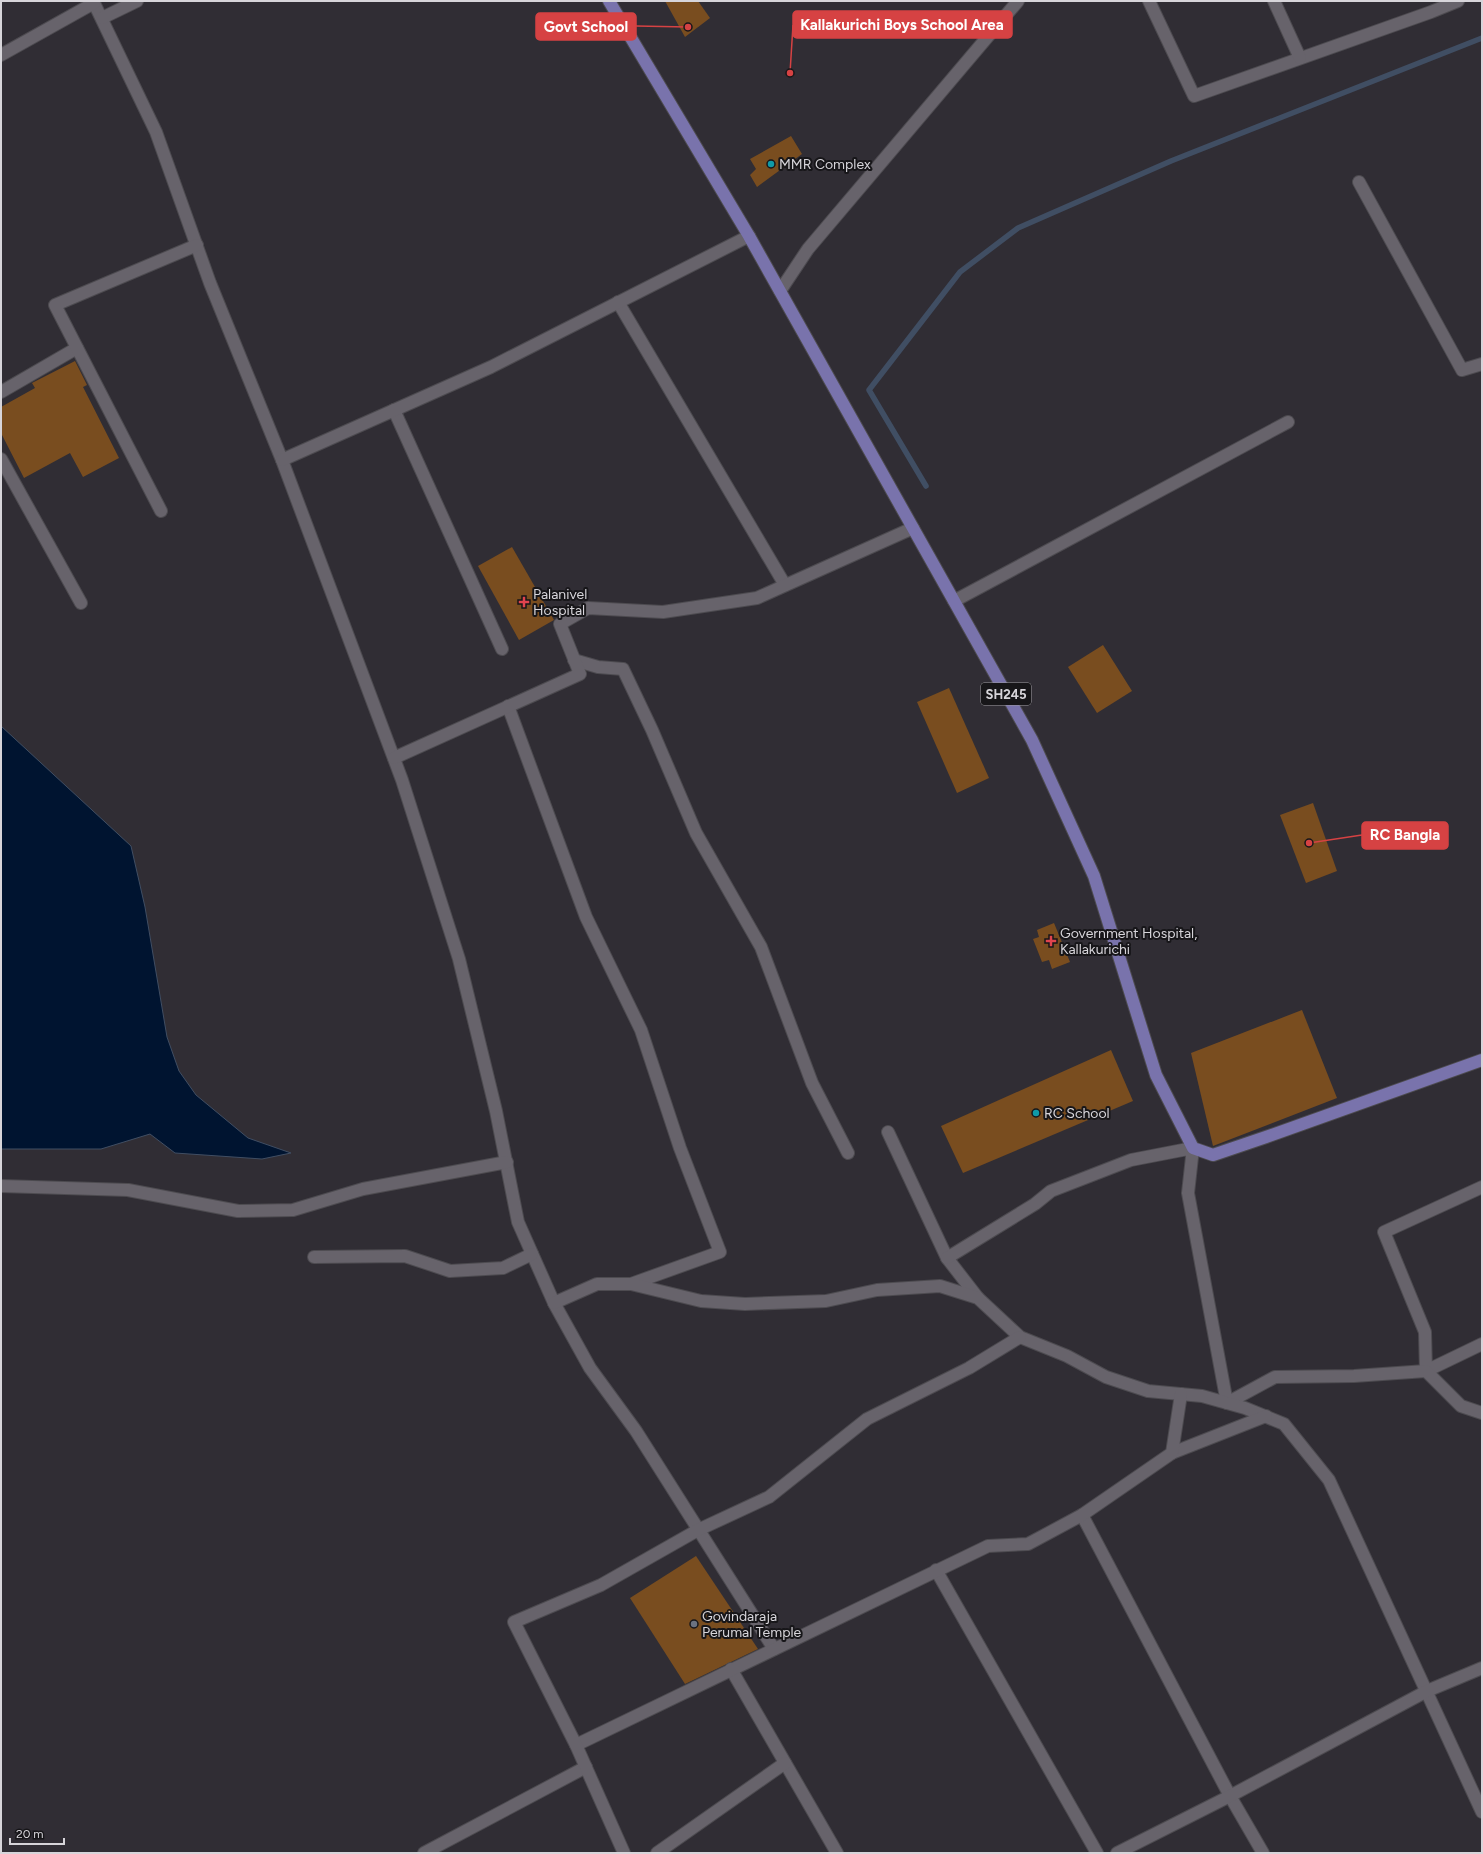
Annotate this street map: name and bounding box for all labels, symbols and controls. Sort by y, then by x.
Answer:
callout: Kallakurichi Boys School Area [793,11,1012,38]
callout: Govt School [536,13,636,40]
text: Kallakurichi Boys School Area [800,16,1004,34]
text: Govt School [544,18,628,36]
place label: MMR Complex [779,156,871,173]
marker: MMR Complex [766,159,776,169]
place label: Palanivel Hospital [533,586,587,619]
marker: Palanivel Hospital [518,596,530,608]
road number: SH245 [981,683,1031,705]
callout: RC Bangla [1362,822,1448,849]
text: RC Bangla [1370,826,1440,844]
place label: Government Hospital, Kallakurichi [1060,925,1197,958]
marker: Government Hospital, Kallakurichi [1045,935,1057,947]
place label: RC School [1044,1105,1110,1122]
marker: RC School [1031,1108,1041,1118]
place label: Govindaraja Perumal Temple [702,1608,802,1641]
marker: Govindaraja Perumal Temple [689,1619,699,1629]
scale bar [10,1820,64,1846]
text: 20 m [16,1827,44,1841]

